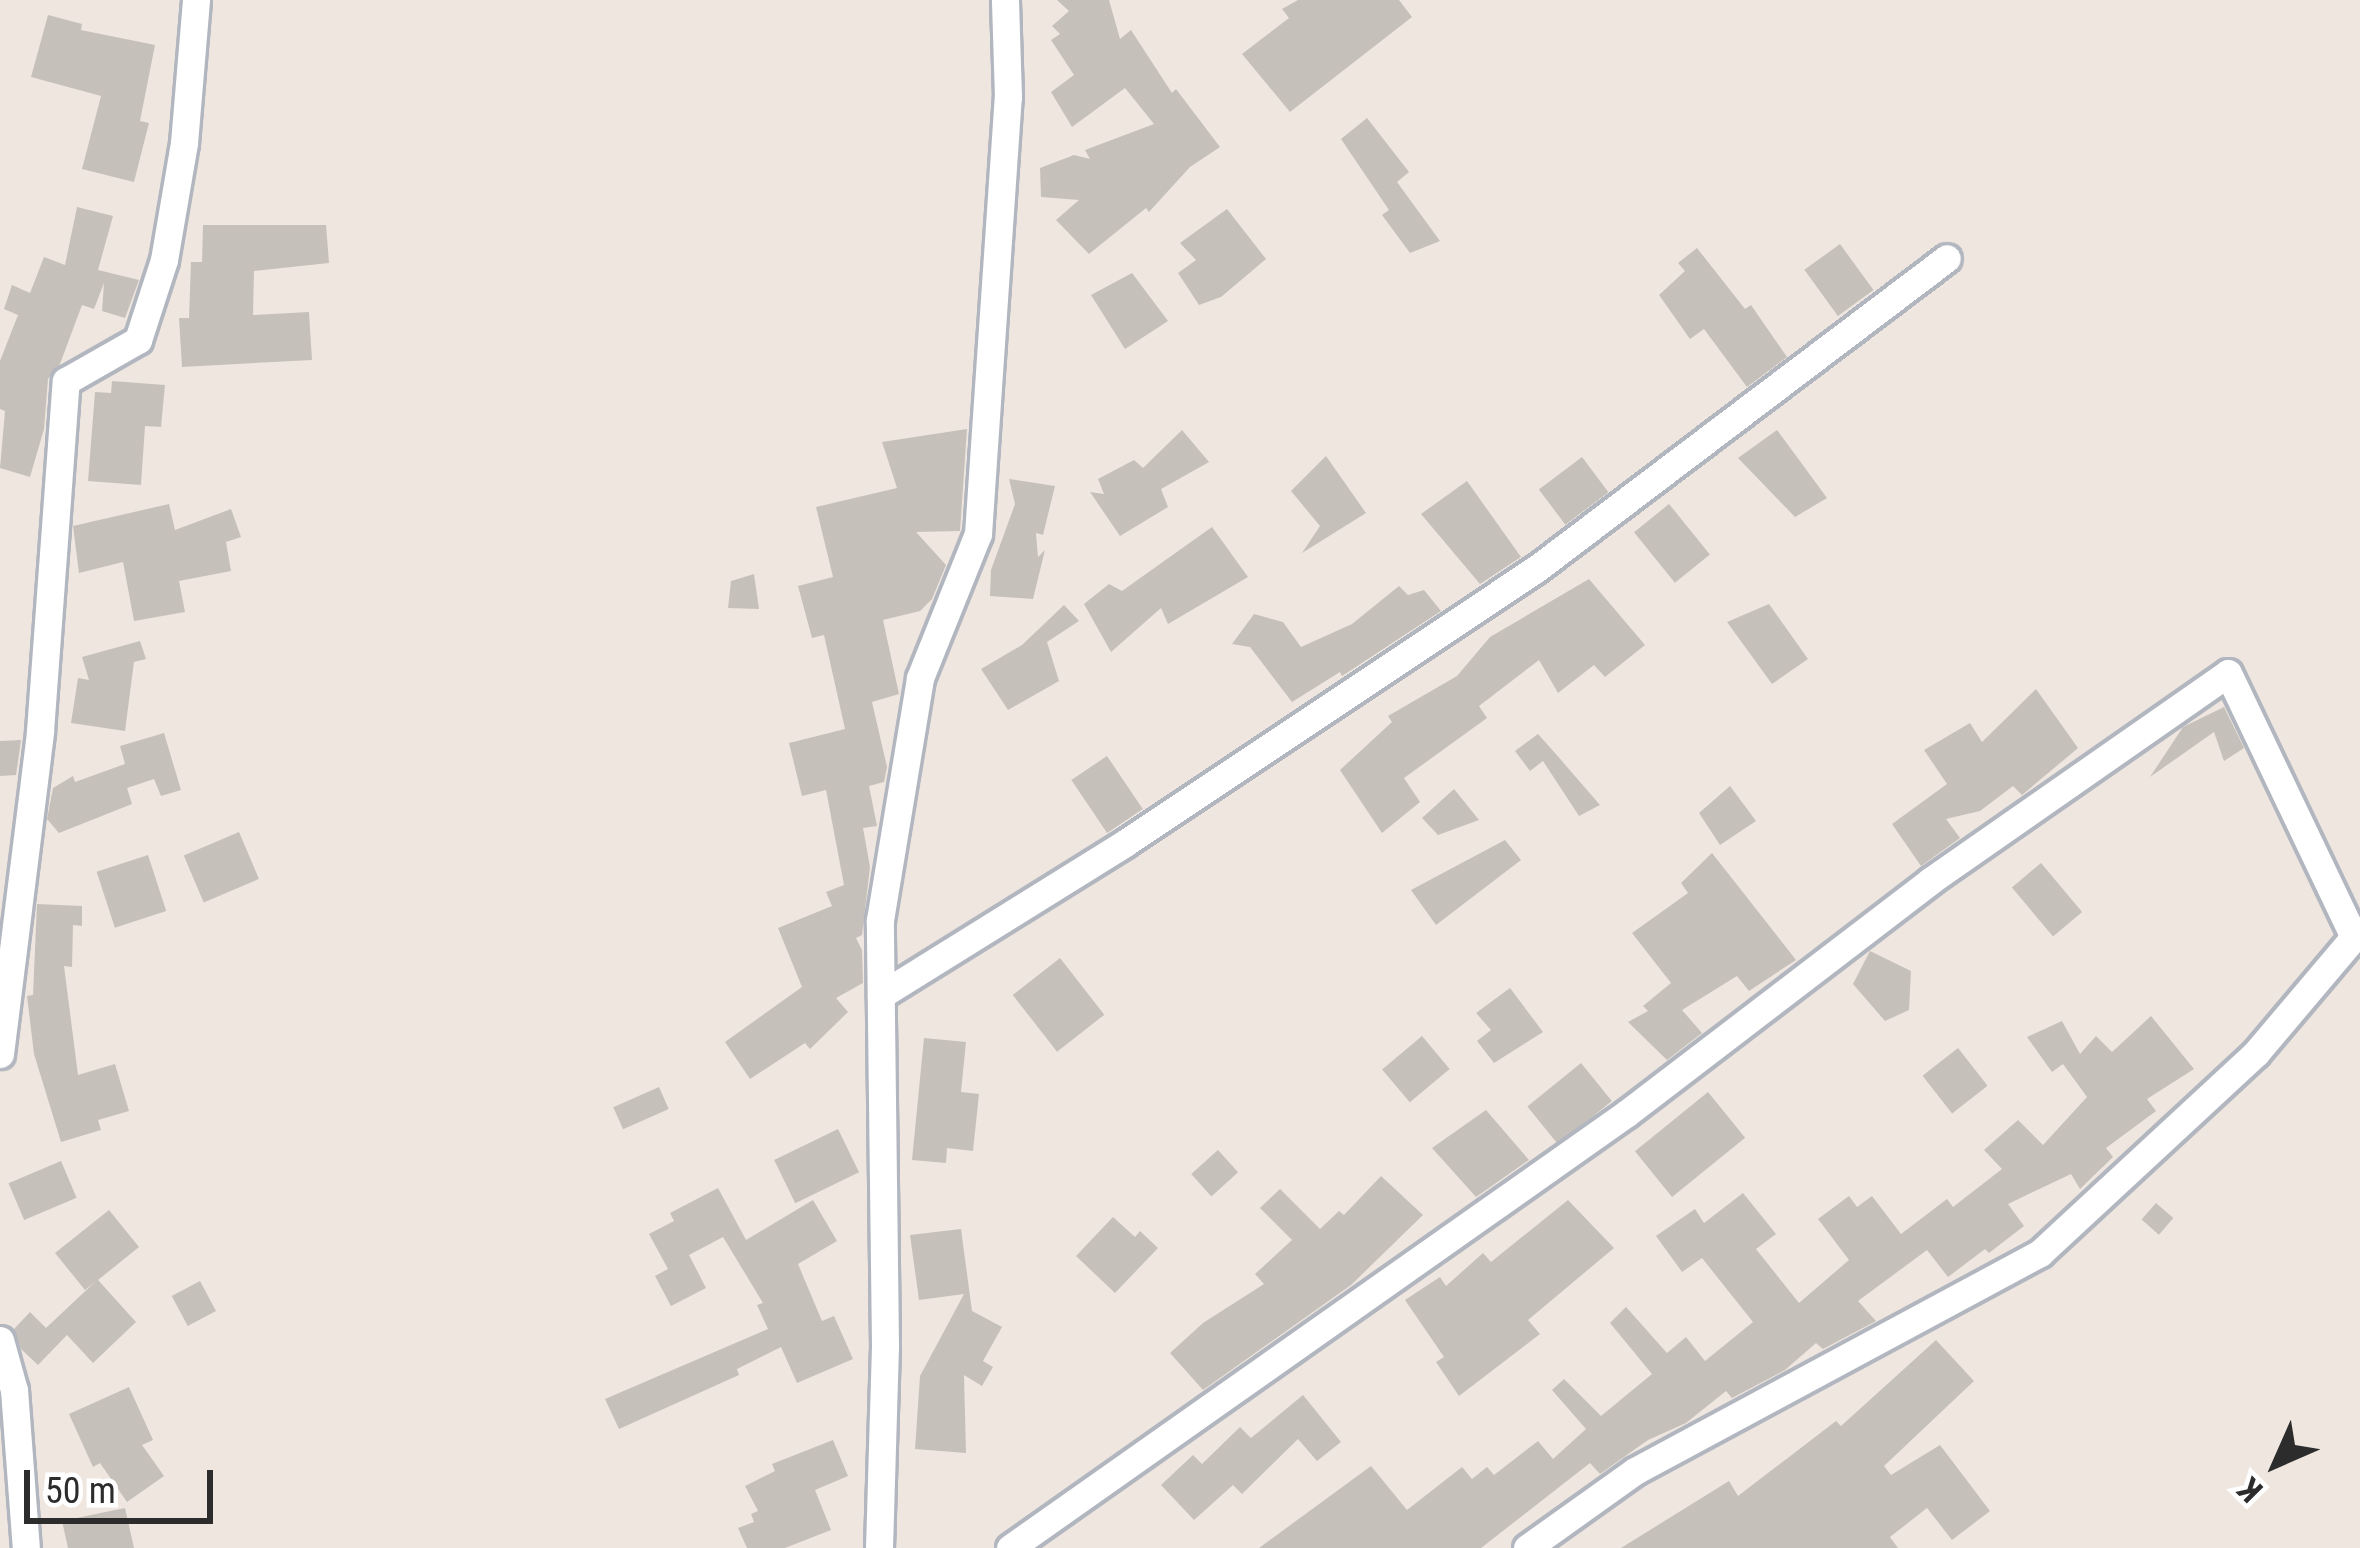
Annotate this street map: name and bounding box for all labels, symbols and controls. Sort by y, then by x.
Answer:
north arrow [2216,1404,2336,1524]
scale bar [30,1446,219,1520]
text: 50 m [45,1470,116,1512]
text: K [2230,1470,2270,1510]

